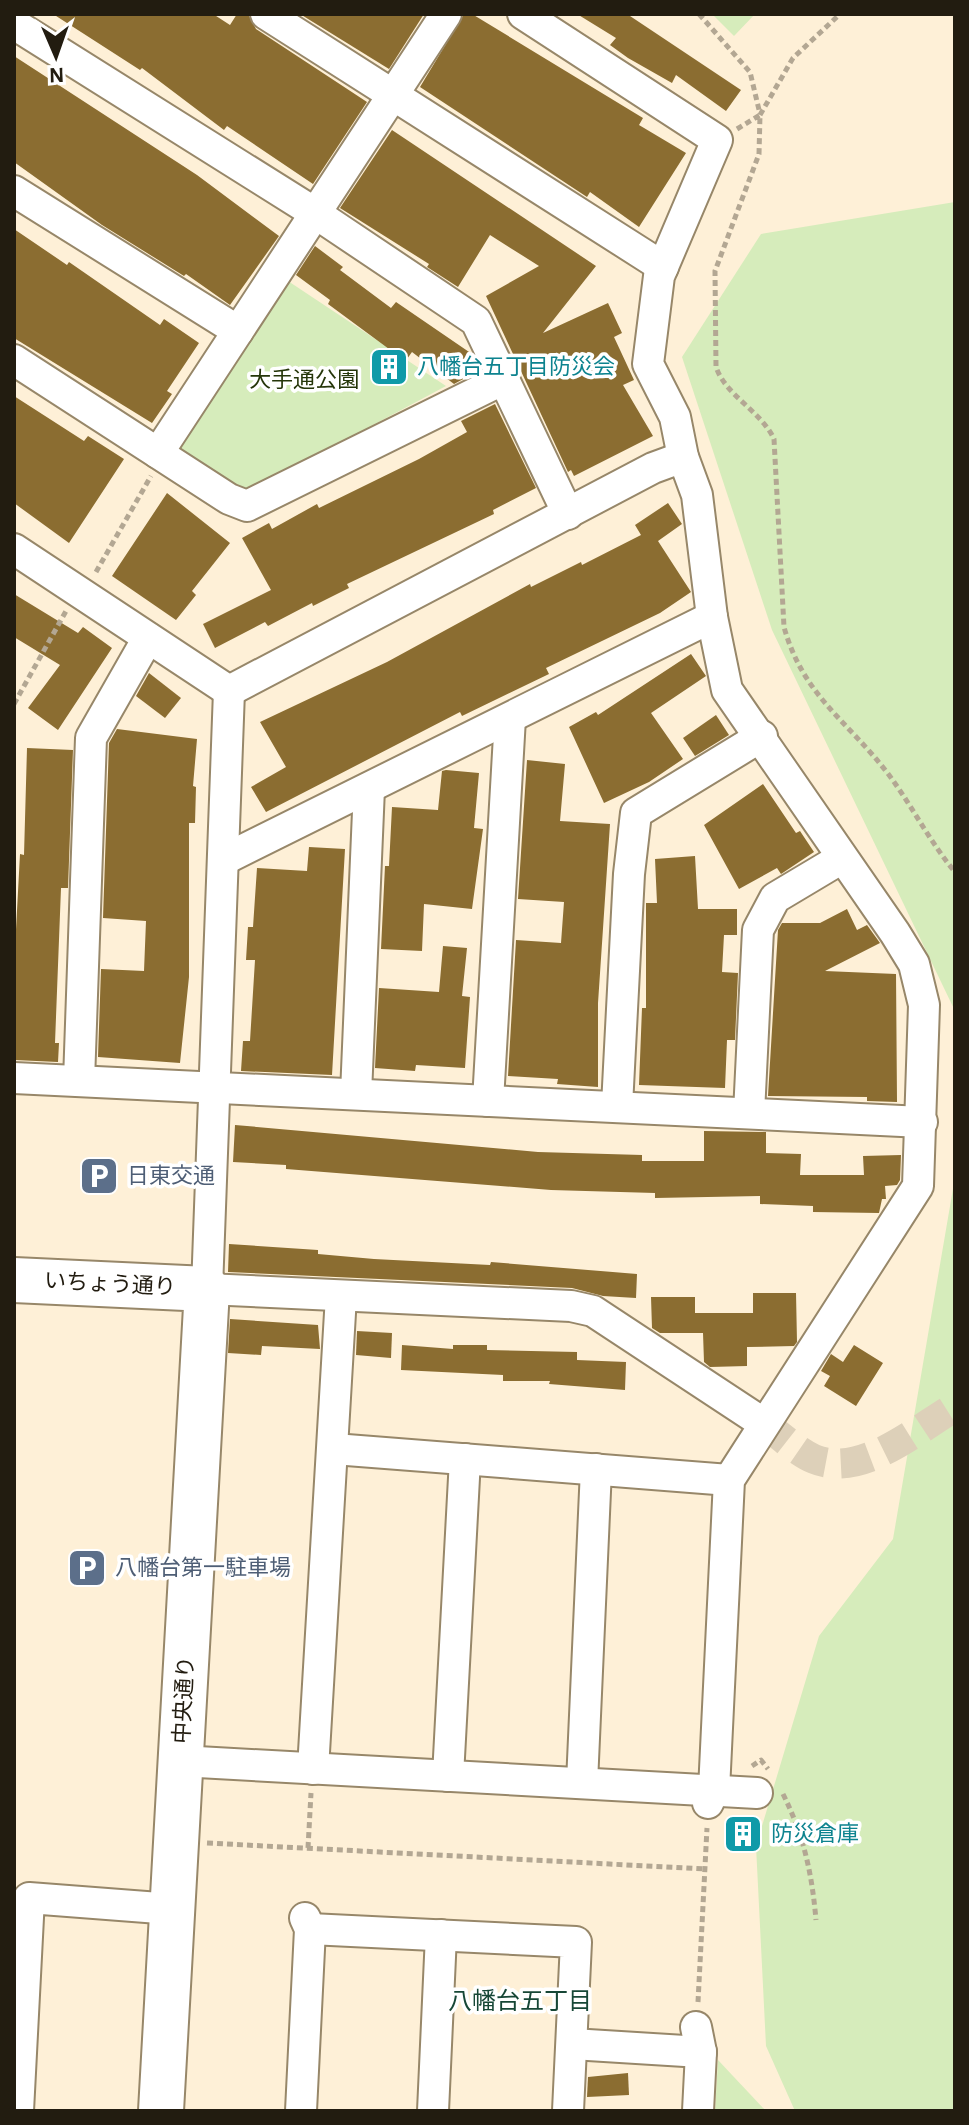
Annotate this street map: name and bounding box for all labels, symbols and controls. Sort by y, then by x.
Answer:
north arrow [16,16,96,96]
text: N [49,64,65,86]
building icon: 八幡台五丁目防災会 [368,346,410,388]
place label: 八幡台五丁目防災会 [417,355,615,378]
park label: 大手通公園 [249,368,359,391]
parking icon: 日東交通 [78,1155,120,1197]
place label: 日東交通 [127,1164,215,1187]
street label: いちょう通り [44,1270,176,1298]
parking icon: 八幡台第一駐車場 [66,1547,108,1589]
place label: 八幡台第一駐車場 [115,1556,291,1579]
street label: 中央通り [170,1655,197,1745]
building icon: 防災倉庫 [722,1813,764,1855]
place label: 防災倉庫 [771,1822,859,1845]
district label: 八幡台五丁目 [448,1988,592,2014]

